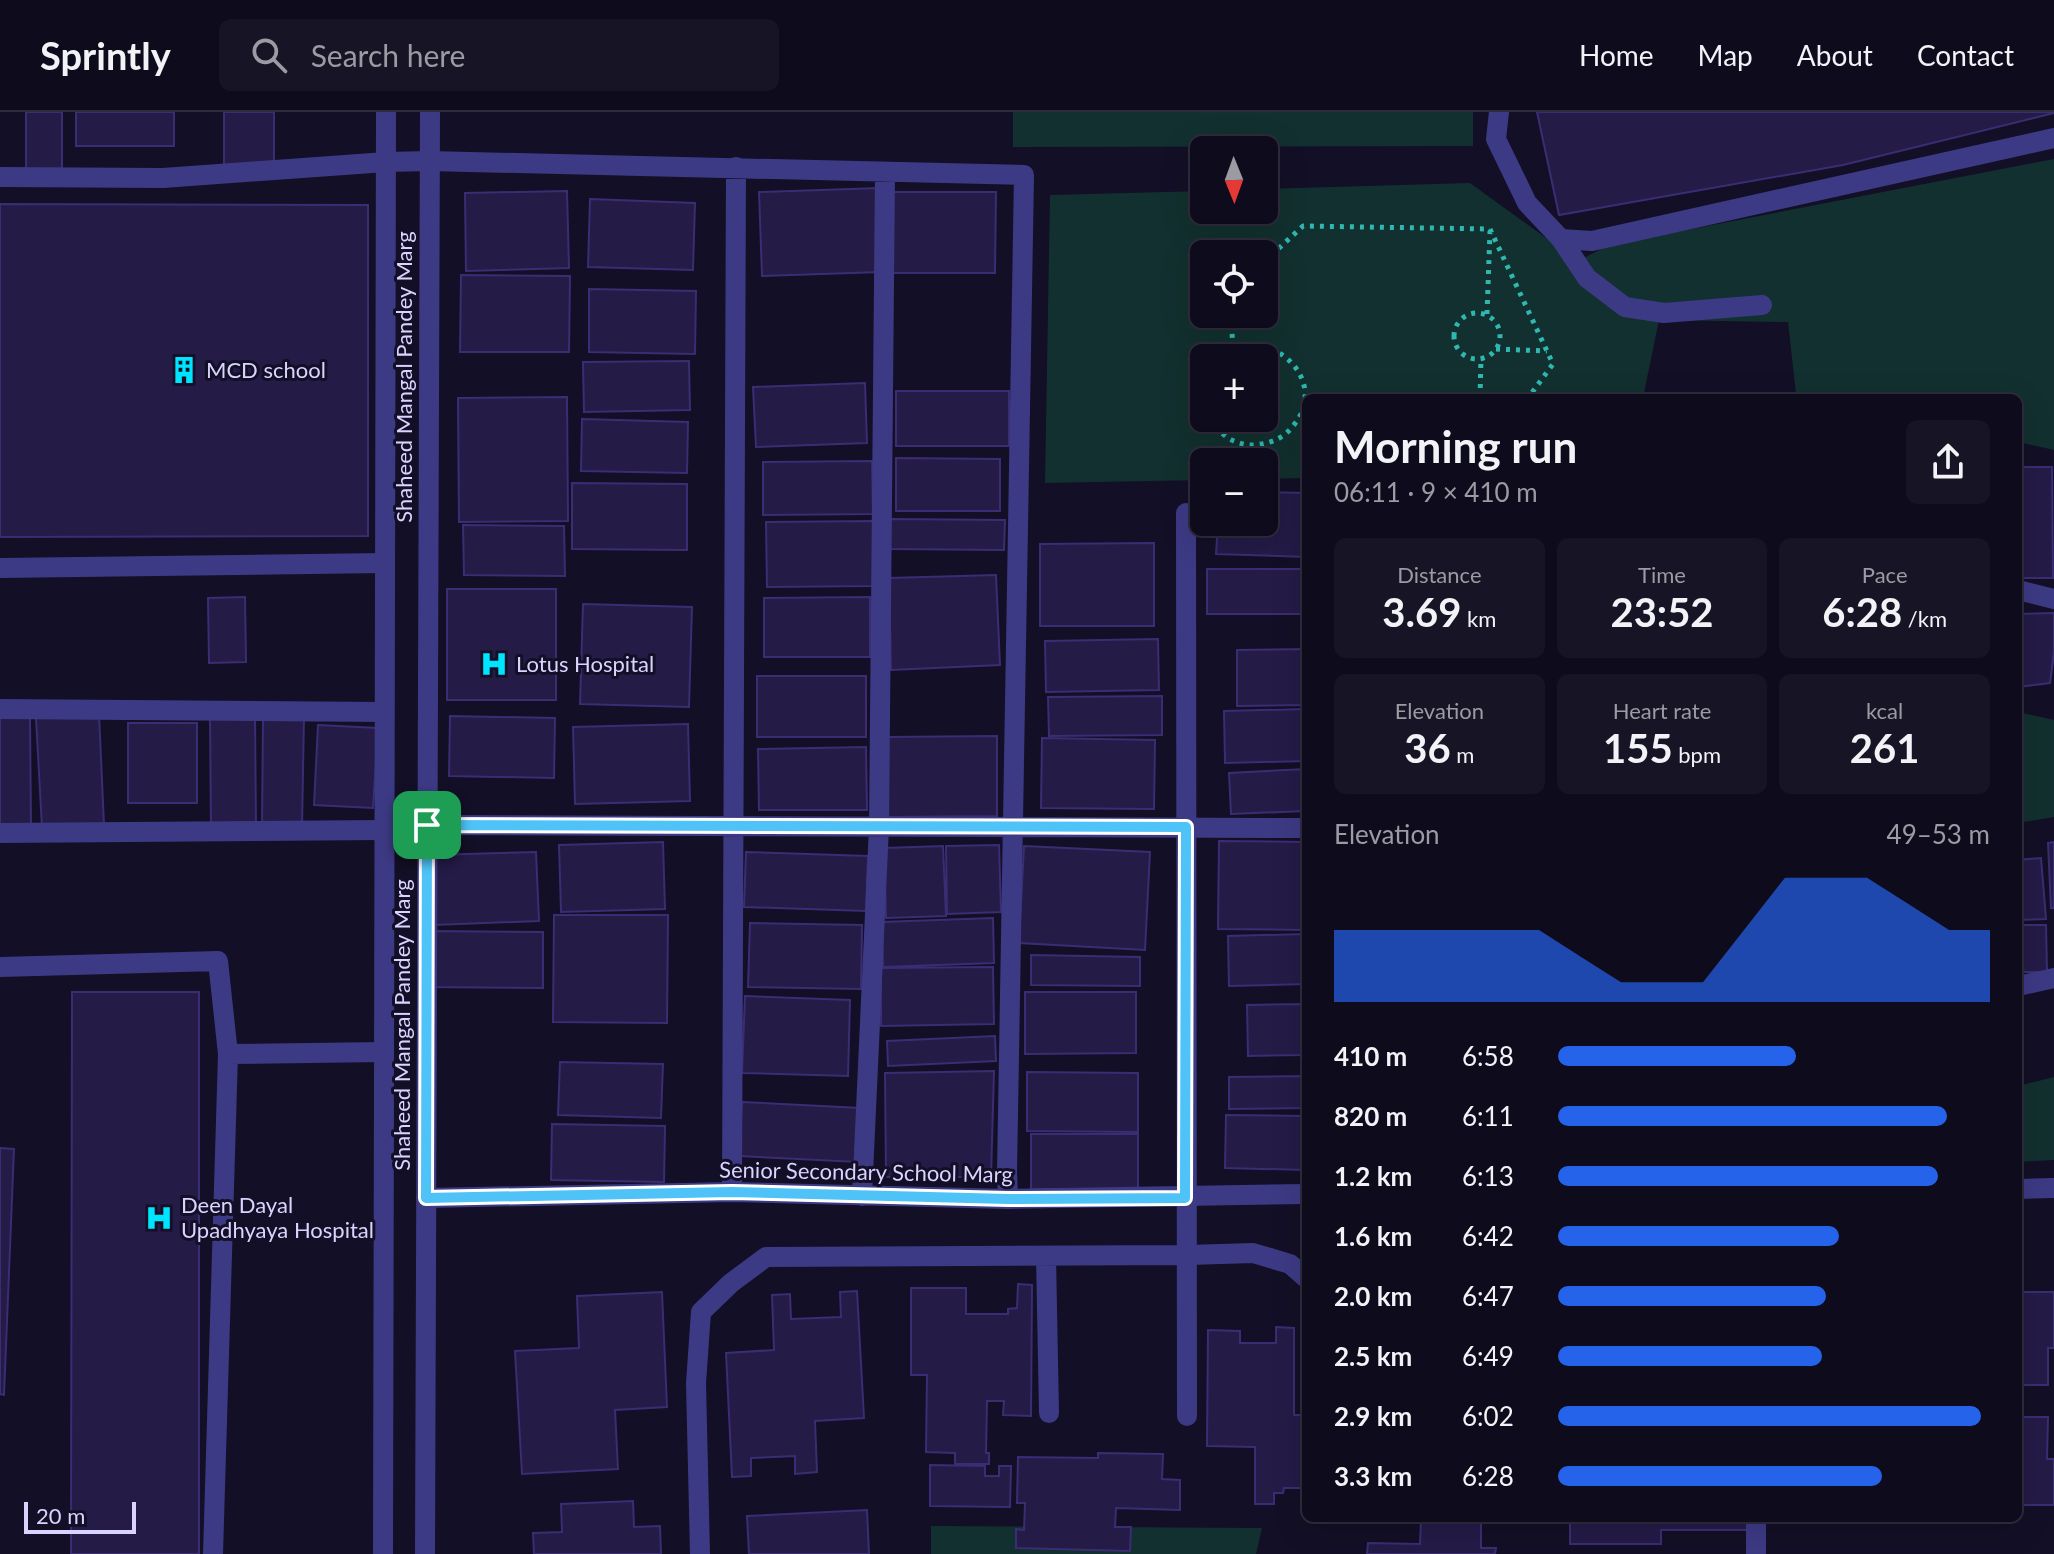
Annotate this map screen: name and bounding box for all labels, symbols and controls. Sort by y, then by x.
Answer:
search box [219,19,779,91]
text: Sprintly [40,32,171,78]
icon: search [247,33,291,77]
text: Search here [311,37,465,73]
text: Home [1579,38,1654,72]
text: Map [1698,38,1753,72]
text: About [1797,38,1873,72]
text: Contact [1917,38,2014,72]
north arrow [1190,136,1278,224]
map controls [1190,136,1278,536]
street label: Shaheed Mangal Pandey Marg [390,231,417,523]
button: locate [1190,240,1278,328]
button: + [1190,344,1278,432]
building icon: MCD school [169,355,199,385]
place label: MCD school [206,356,326,383]
text: Morning run [1334,420,1577,472]
button: share [1906,420,1990,504]
button: − [1190,448,1278,536]
text: 06:11 · 9 × 410 m [1334,476,1538,508]
text: Distance [1397,561,1482,588]
text: Time [1638,561,1686,588]
text: Pace [1862,561,1908,588]
text: 3.69 [1382,588,1461,636]
text: 23:52 [1610,588,1714,636]
text: 6:28 [1822,588,1902,636]
text: km [1461,605,1496,632]
text: /km [1902,605,1947,632]
hospital icon: Lotus Hospital [479,649,509,679]
place label: Lotus Hospital [516,650,654,677]
text: Elevation [1395,697,1484,724]
text: Heart rate [1613,697,1711,724]
text: kcal [1866,697,1903,724]
text: 36 [1404,724,1451,772]
text: 155 [1603,724,1673,772]
text: 261 [1850,724,1919,772]
text: m [1451,741,1474,768]
text: bpm [1673,741,1721,768]
pin [393,791,461,859]
icon: arrive [405,803,449,847]
text: Elevation [1334,818,1440,850]
text: 49–53 m [1887,818,1990,850]
street label: Shaheed Mangal Pandey Marg [388,879,415,1171]
text: 410 m [1334,1040,1407,1072]
text: 6:58 [1462,1040,1514,1072]
text: 820 m [1334,1100,1407,1132]
text: 6:11 [1462,1100,1514,1132]
street label: Senior Secondary School Marg [719,1155,1013,1188]
text: 1.2 km [1334,1160,1412,1192]
text: 6:13 [1462,1160,1514,1192]
place label: Deen Dayal Upadhyaya Hospital [181,1191,374,1243]
hospital icon: Deen Dayal Upadhyaya Hospital [144,1203,174,1233]
text: 1.6 km [1334,1220,1412,1252]
text: 6:42 [1462,1220,1514,1252]
text: 2.0 km [1334,1280,1412,1312]
text: 6:47 [1462,1280,1514,1312]
text: 2.5 km [1334,1340,1412,1372]
text: 6:49 [1462,1340,1514,1372]
text: 2.9 km [1334,1400,1412,1432]
text: 6:02 [1462,1400,1514,1432]
text: 3.3 km [1334,1460,1412,1492]
text: 6:28 [1462,1460,1514,1492]
scale bar [24,1498,136,1534]
text: 20 m [36,1502,85,1529]

